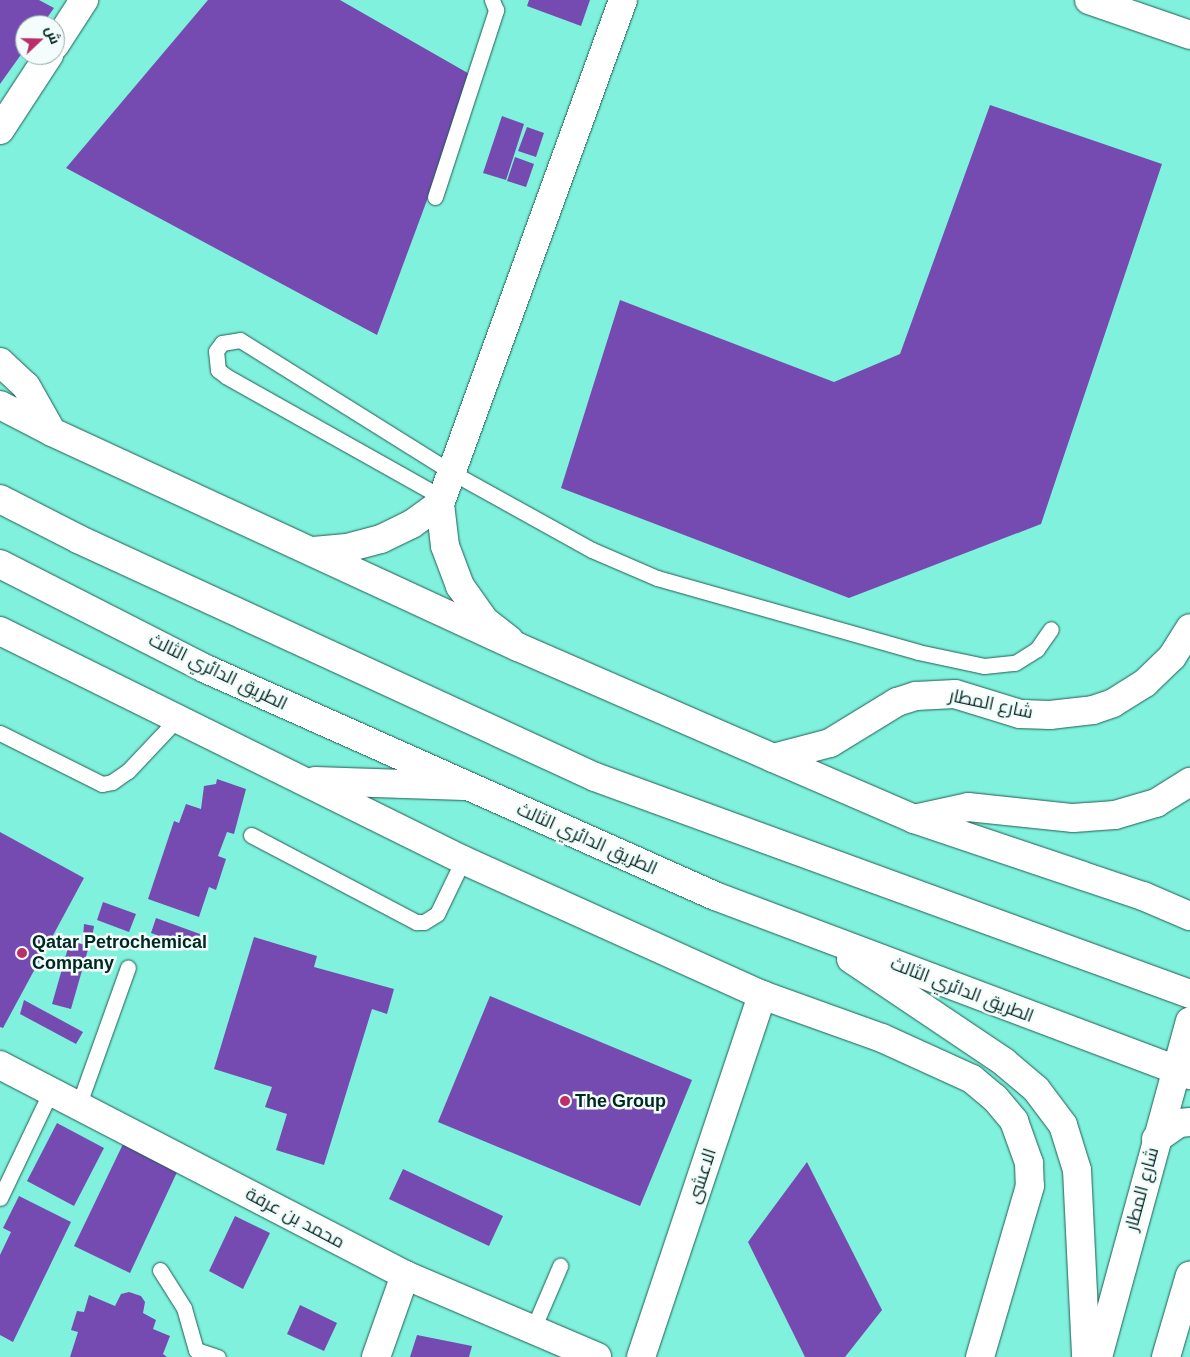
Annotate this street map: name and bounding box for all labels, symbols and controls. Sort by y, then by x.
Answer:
north arrow [15,15,65,65]
text: ش [42,24,64,46]
street label: الطريق الدائري الثالث [145,629,291,715]
street label: شارع المطار [947,685,1035,723]
street label: الطريق الدائري الثالث [513,798,661,880]
place label: Qatar Petrochemical Company [32,932,207,974]
marker: Qatar Petrochemical Company [16,947,28,959]
street label: الطريق الدائري الثالث [887,953,1037,1027]
place label: The Group [575,1090,666,1112]
marker: The Group [559,1095,571,1107]
street label: شارع المطار [1121,1145,1163,1233]
street label: الاعشى [683,1146,721,1206]
street label: محمد بن عرفة [242,1183,348,1253]

